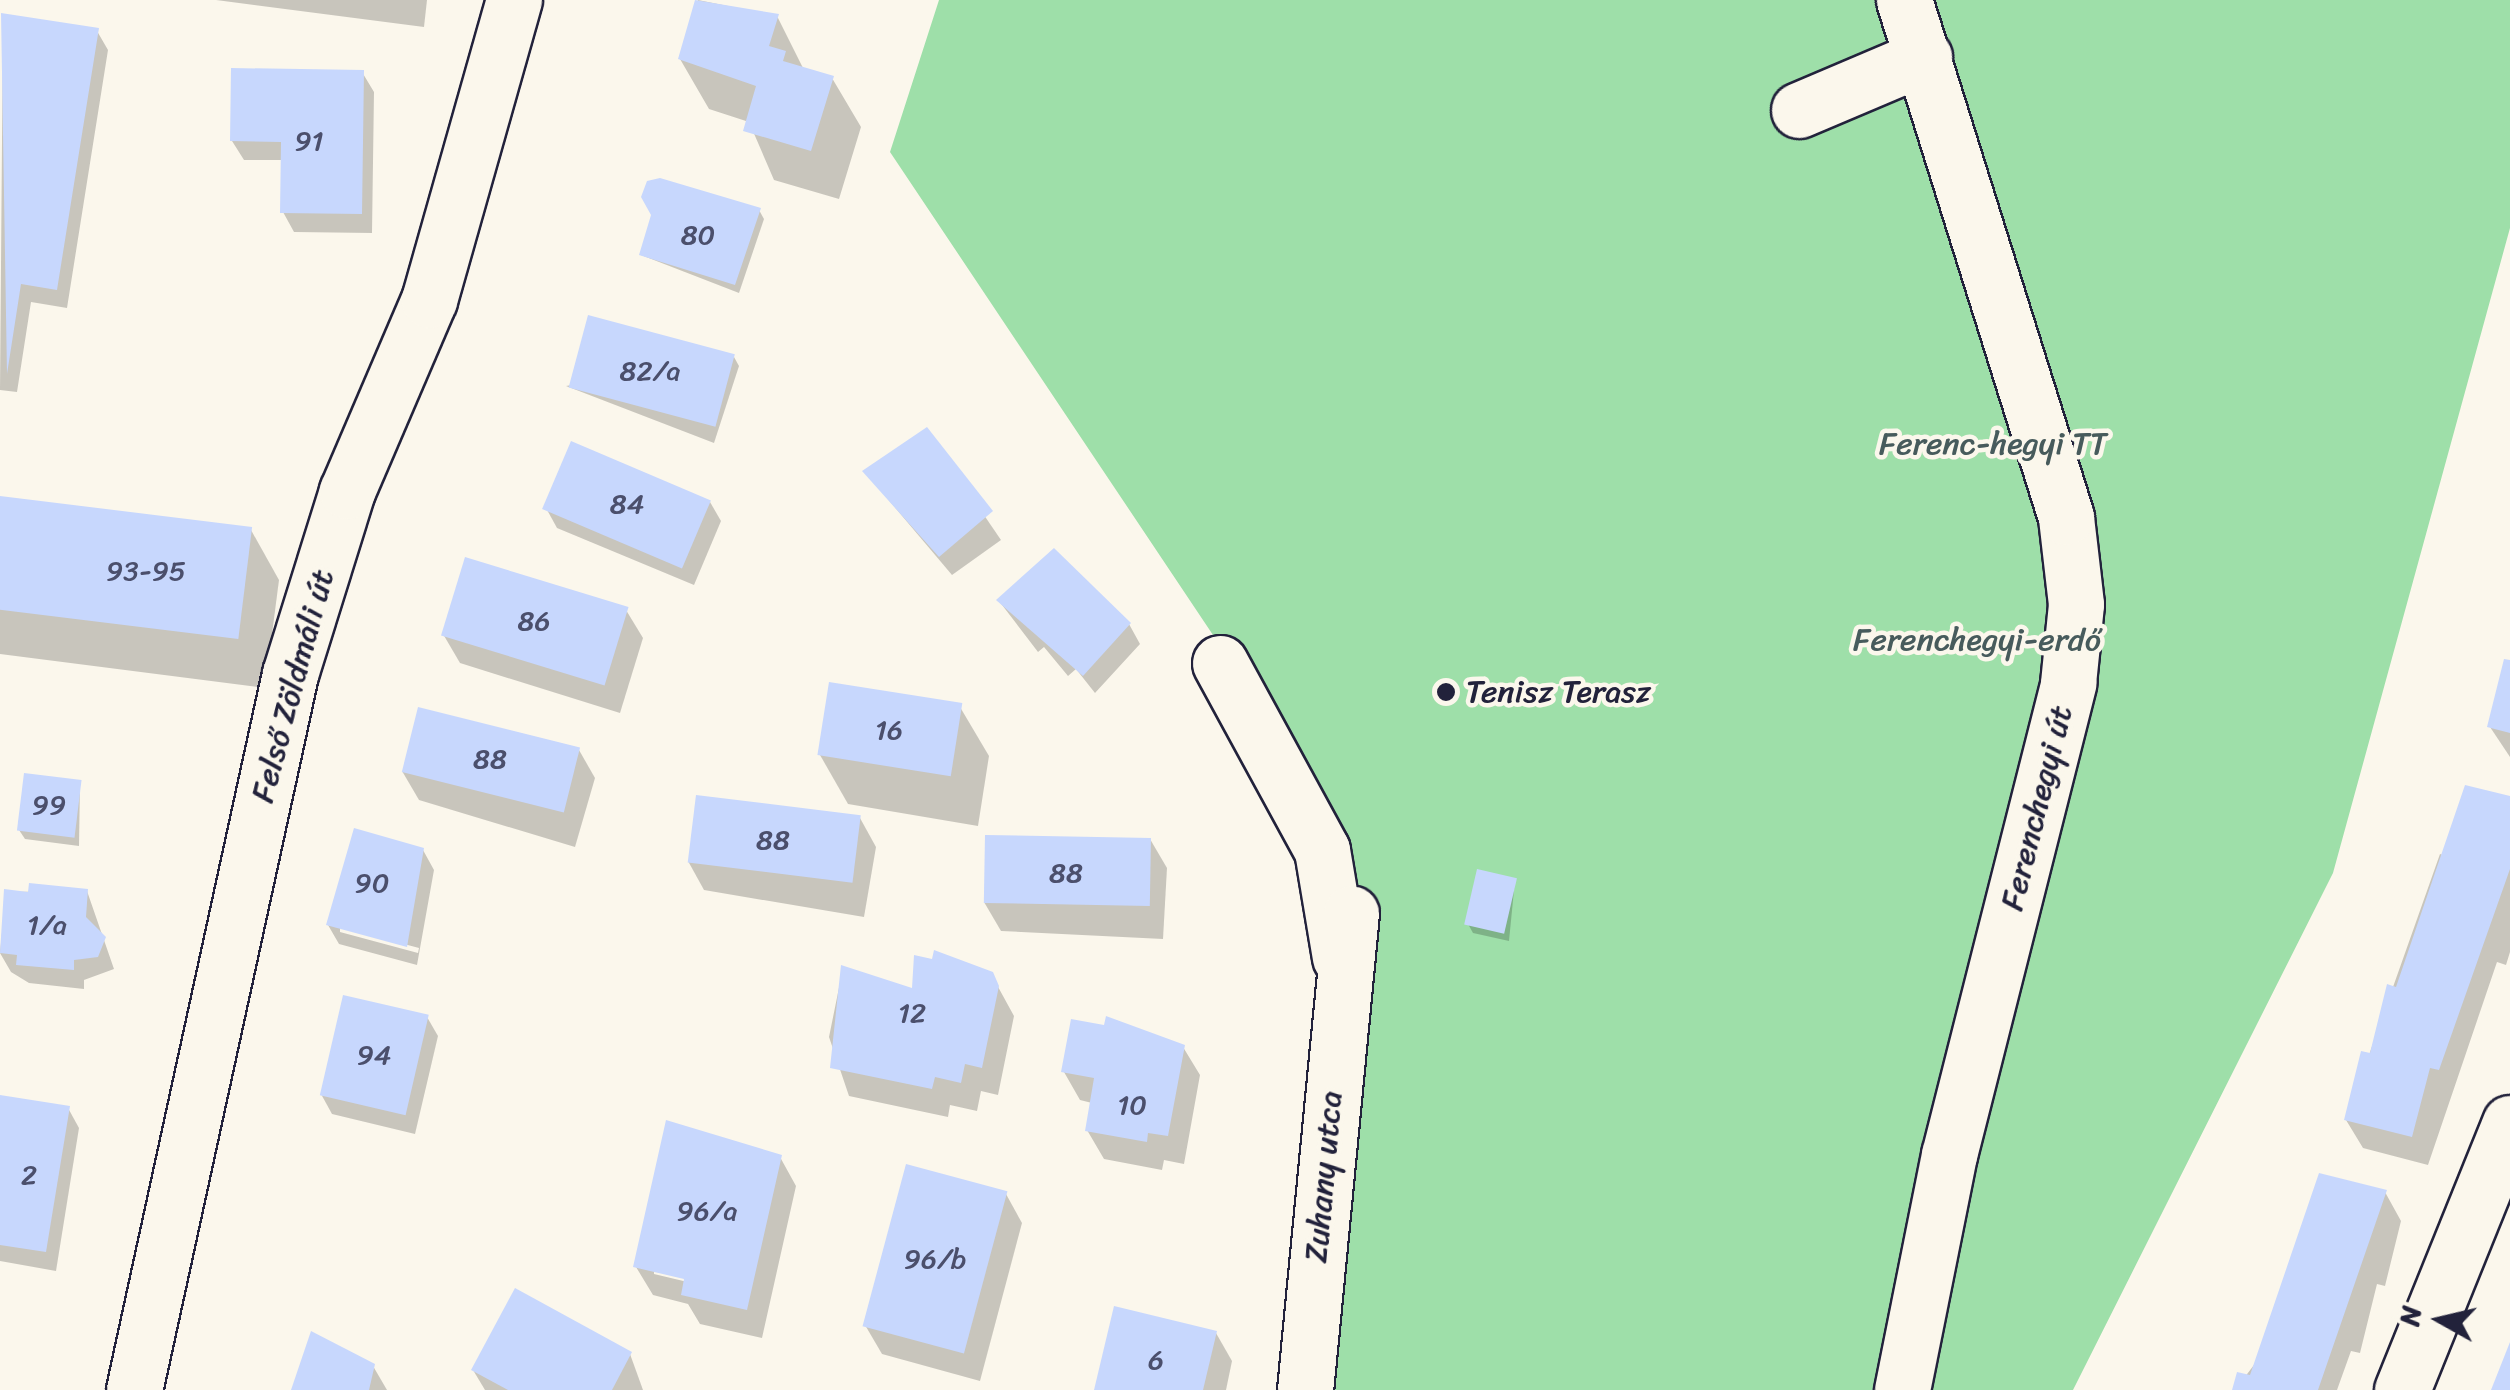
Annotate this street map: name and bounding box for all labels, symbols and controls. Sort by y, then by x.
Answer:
house number: 91 [294,124,324,158]
house number: 80 [681,218,715,252]
house number: 82/a [620,354,680,388]
park label: Ferenc-hegyi TT [1879,425,2107,463]
house number: 84 [610,487,644,521]
house number: 93-95 [106,554,186,588]
street label: Felső Zöldmáli út [243,565,343,807]
house number: 86 [518,604,550,638]
park label: Ferenchegyi-erdő [1853,621,2101,659]
place label: Tenisz Terasz [1466,673,1652,711]
marker: Tenisz Terasz [1435,681,1457,703]
street label: Ferenchegyi út [1993,702,2081,914]
house number: 16 [875,713,903,747]
house number: 88 [473,742,507,776]
house number: 99 [32,788,66,822]
house number: 88 [756,823,790,857]
house number: 88 [1049,856,1083,890]
house number: 90 [355,866,389,900]
house number: 1/a [27,908,67,942]
house number: 12 [898,996,926,1030]
house number: 94 [357,1038,391,1072]
house number: 10 [1117,1088,1147,1122]
street label: Zuhany utca [1297,1089,1351,1265]
house number: 2 [21,1158,37,1192]
house number: 96/a [676,1194,738,1228]
house number: 96/b [904,1242,966,1276]
north arrow [2390,1270,2490,1370]
text: N [2384,1303,2435,1329]
house number: 6 [1148,1343,1164,1377]

